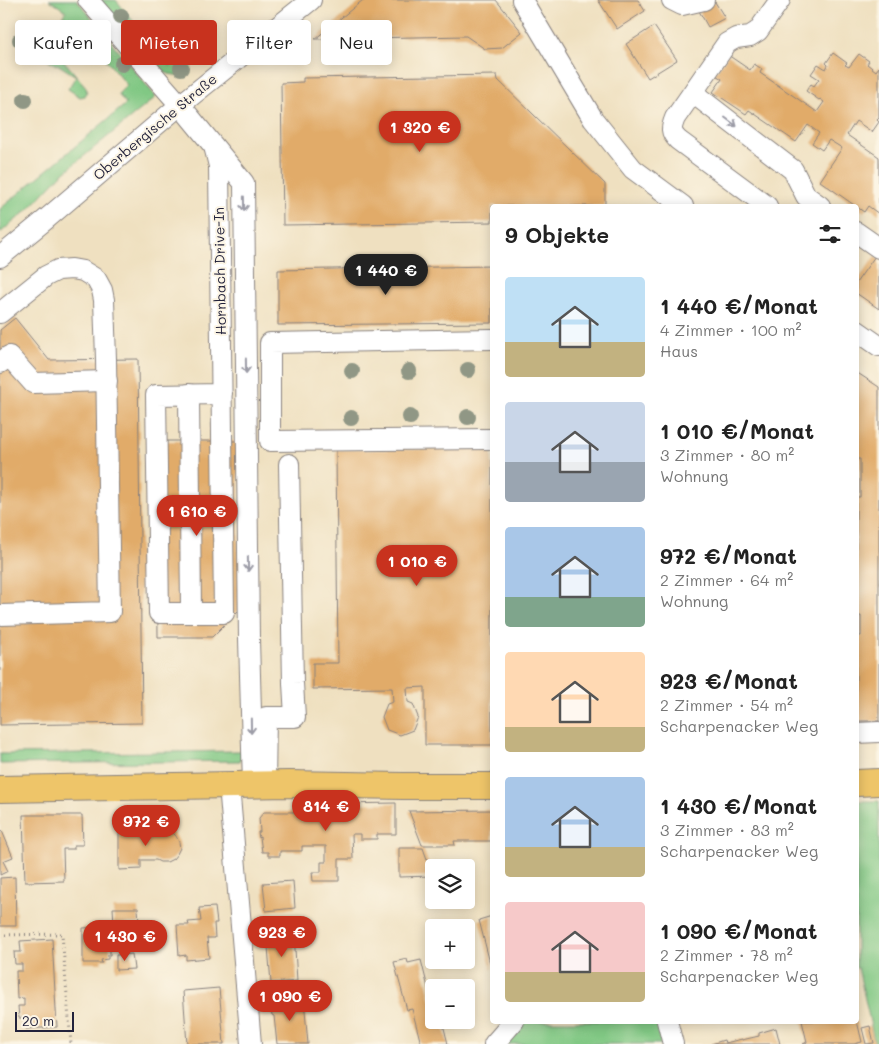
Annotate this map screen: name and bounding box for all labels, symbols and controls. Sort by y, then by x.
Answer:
chip: Kaufen [15,20,111,65]
chip: Mieten [121,20,217,65]
chip: Filter [227,20,311,65]
chip: Neu [321,20,392,65]
street label: Oberbergische Straße [89,69,221,184]
pin: 1 320 € [374,110,466,153]
text: 1 320 € [390,116,450,137]
one-way arrow [724,117,737,128]
one-way arrow [239,196,249,212]
street label: Hornbach Drive-In [209,207,230,335]
icon: filters [816,220,844,248]
text: 9 Objekte [505,221,609,248]
pin: 1 440 € [340,254,432,296]
text: 1 440 € [355,259,417,280]
text: 1 440 €/Monat [660,292,818,319]
icon: home [545,297,605,357]
text: 4 Zimmer · 100 m² [660,319,802,340]
text: Haus [660,340,698,361]
one-way arrow [241,358,251,374]
text: 1 010 €/Monat [660,417,814,444]
icon: home [545,422,605,482]
text: 3 Zimmer · 80 m² [660,444,794,465]
text: Wohnung [660,465,728,486]
pin: 1 610 € [151,494,243,537]
text: 1 610 € [168,500,226,521]
text: 972 €/Monat [660,542,797,569]
pin: 1 010 € [371,544,463,587]
icon: home [545,547,605,607]
text: 1 010 € [387,550,447,571]
one-way arrow [243,556,253,572]
text: 2 Zimmer · 64 m² [660,569,793,590]
text: Wohnung [660,590,728,611]
text: 923 €/Monat [660,667,798,694]
icon: home [545,672,605,732]
text: 2 Zimmer · 54 m² [660,694,793,715]
text: Scharpenacker Weg [660,715,818,736]
one-way arrow [246,718,256,734]
pin: 814 € [291,790,361,832]
text: 1 430 €/Monat [660,792,817,819]
text: 814 € [303,795,349,816]
icon: home [545,797,605,857]
pin: 972 € [111,804,181,847]
text: 972 € [123,810,169,831]
text: 3 Zimmer · 83 m² [660,819,794,840]
text: Scharpenacker Weg [660,840,818,861]
map controls [425,859,475,1029]
button: layers [425,859,475,909]
pin: 923 € [247,916,317,958]
text: 1 090 €/Monat [660,917,817,944]
button: + [425,919,475,969]
pin: 1 430 € [79,920,171,962]
text: 923 € [259,921,305,942]
icon: home [545,922,605,982]
text: 1 430 € [94,925,156,946]
text: 2 Zimmer · 78 m² [660,944,793,965]
text: Scharpenacker Weg [660,965,818,986]
button: − [425,979,475,1029]
pin: 1 090 € [244,980,336,1022]
text: 1 090 € [259,985,321,1006]
scale bar [15,1009,74,1032]
text: 20 m [22,1011,54,1030]

